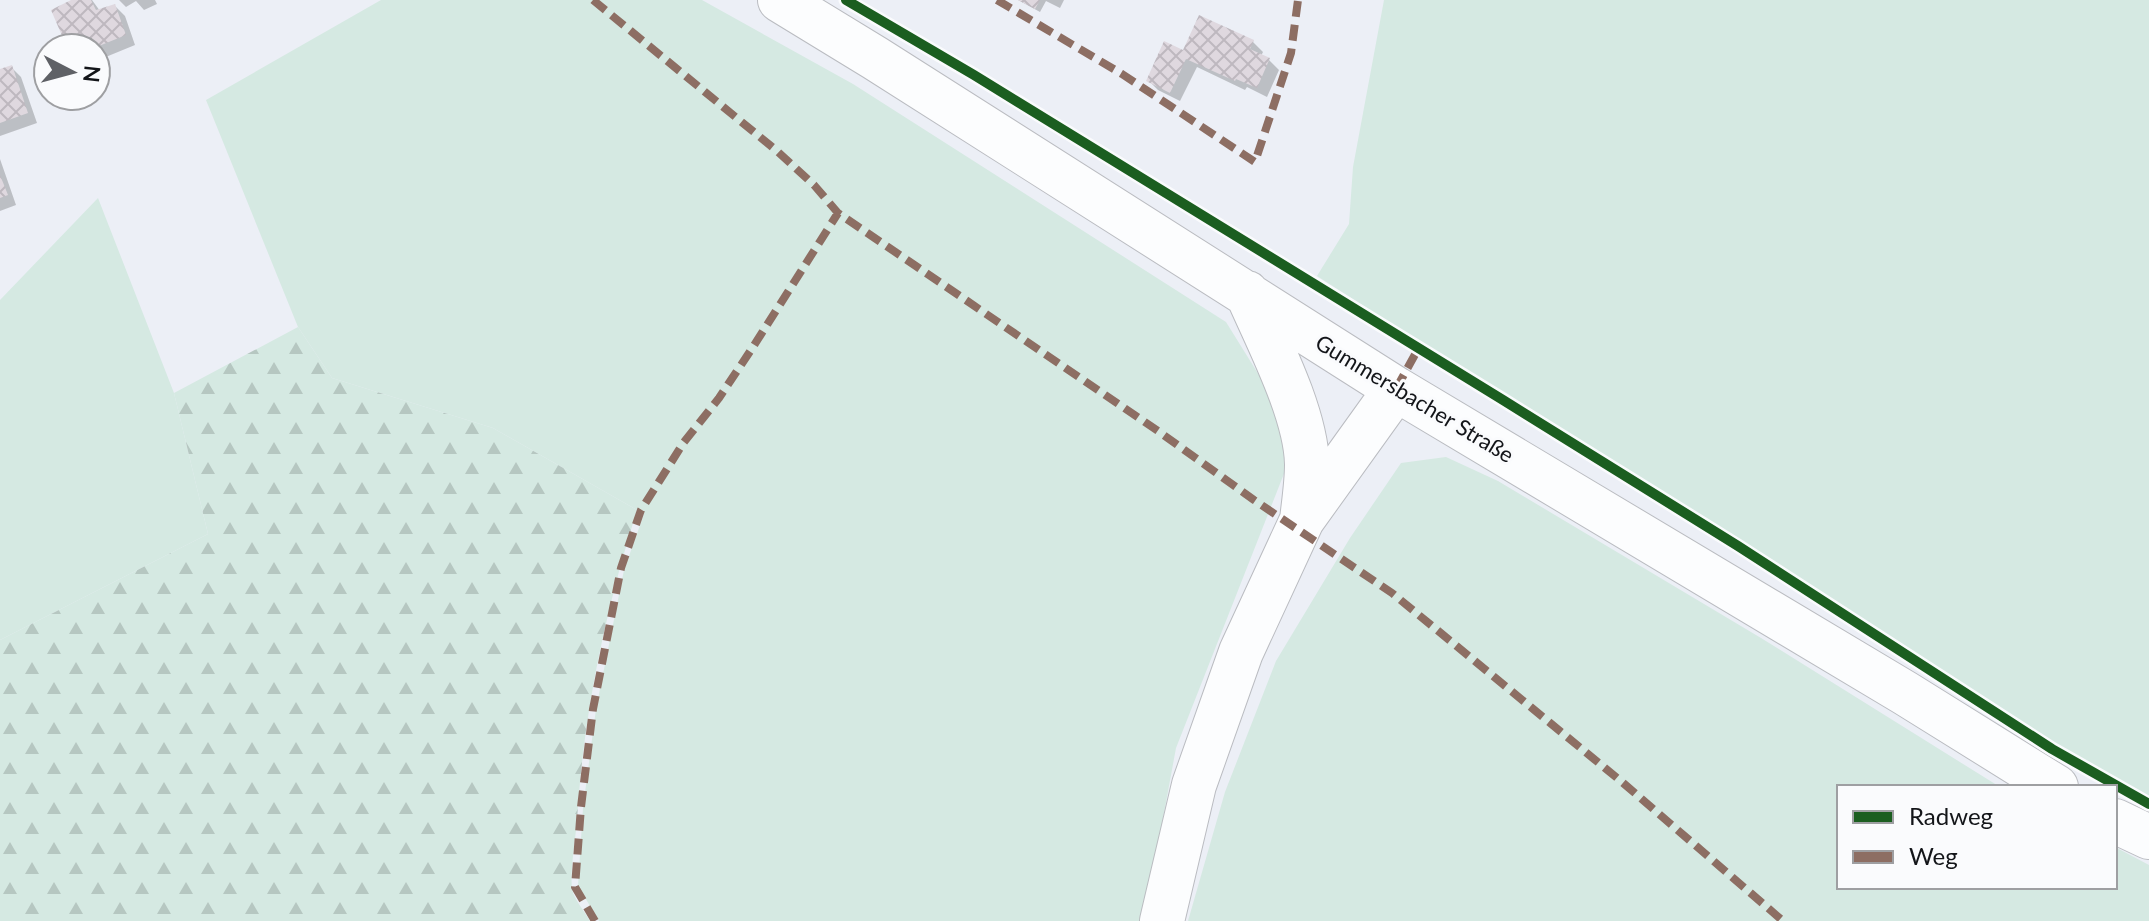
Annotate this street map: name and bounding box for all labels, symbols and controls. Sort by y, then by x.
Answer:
north arrow [32,32,112,112]
text: N [78,64,107,84]
street label: Gummersbacher Straße [1311,328,1519,468]
legend [1837,785,2117,889]
text: Radweg [1909,801,1993,830]
text: Weg [1909,841,1958,870]

